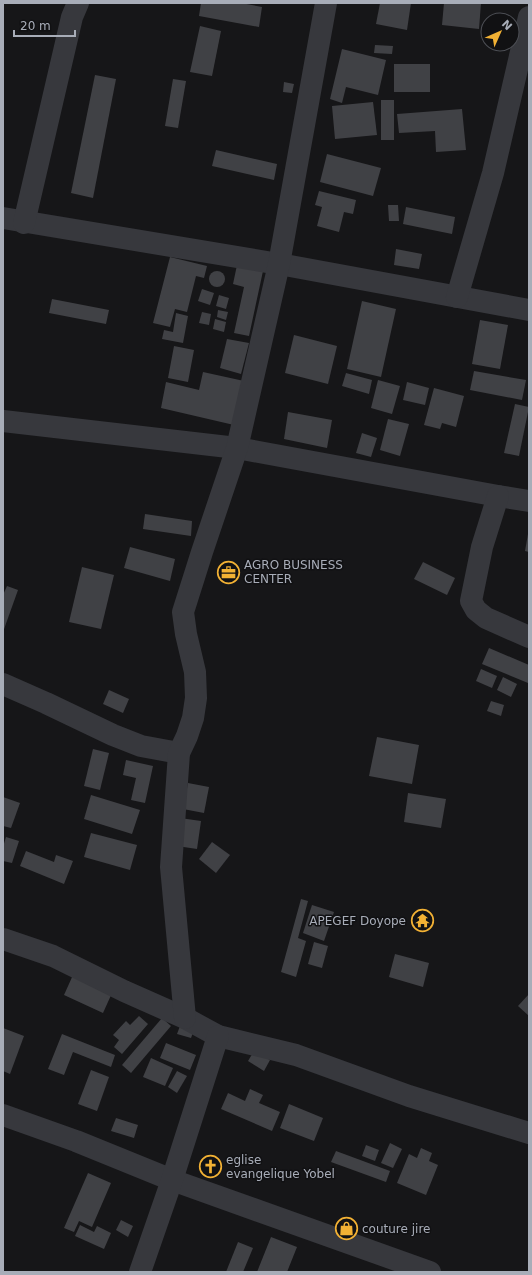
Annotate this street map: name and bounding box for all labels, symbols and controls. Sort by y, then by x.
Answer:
scale bar [14,12,75,38]
north arrow [480,12,520,52]
text: N [499,17,515,33]
text: 20 m [20,19,51,33]
place label: AGRO BUSINESS CENTER [244,558,343,586]
office icon: AGRO BUSINESS CENTER [215,559,241,585]
temple icon: APEGEF Doyope [409,908,435,934]
place label: APEGEF Doyope [309,914,406,928]
place label: eglise evangelique Yobel [226,1153,335,1181]
church icon: eglise evangelique Yobel [198,1154,224,1180]
shop icon: couture jire [334,1216,360,1242]
place label: couture jire [362,1222,430,1236]

